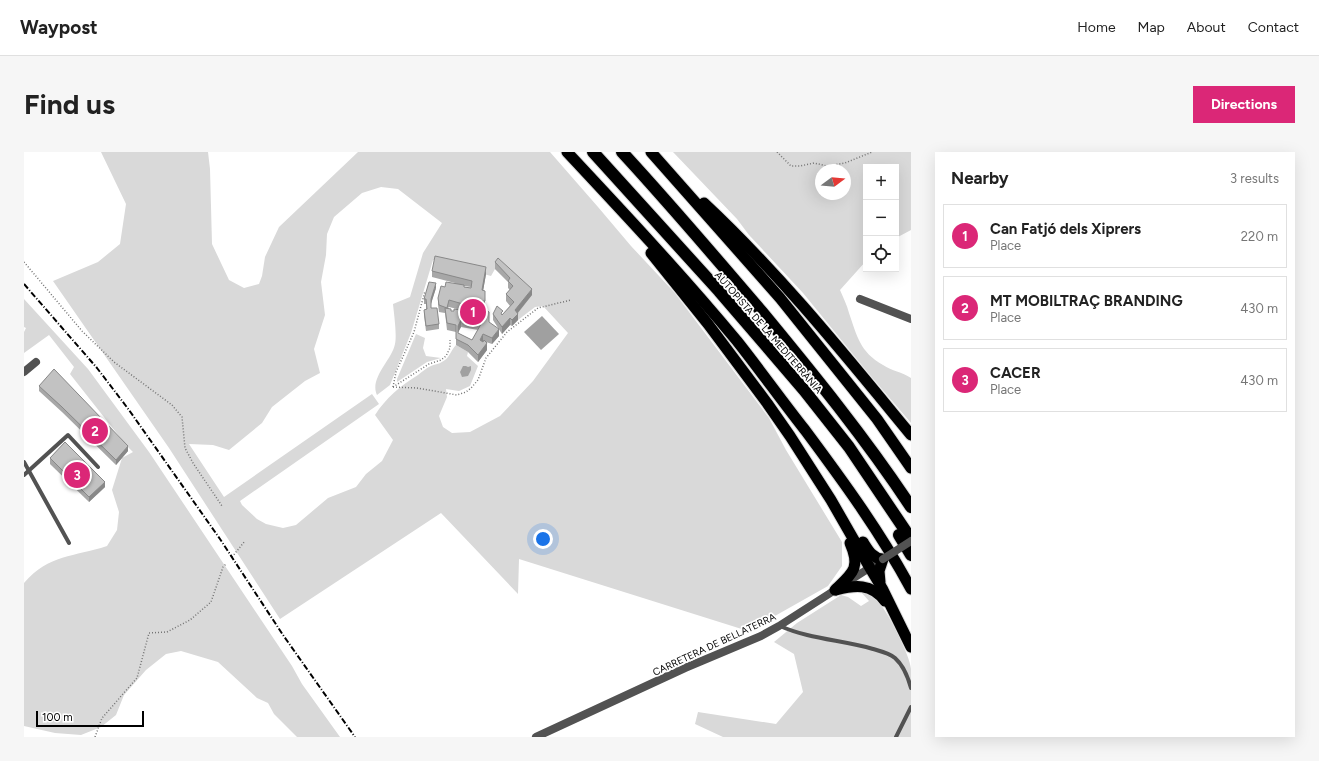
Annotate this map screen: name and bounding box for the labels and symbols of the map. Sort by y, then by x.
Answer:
north arrow [815,164,851,200]
street label: AUTOPISTA DE LA MEDITERRÀNIA [712,269,825,396]
pin: 1 [460,297,486,327]
pin: 2 [82,416,108,446]
pin: 3 [64,460,90,490]
your location [533,529,553,549]
street label: CARRETERA DE BELLATERRA [651,610,778,679]
scale bar [36,709,144,728]

